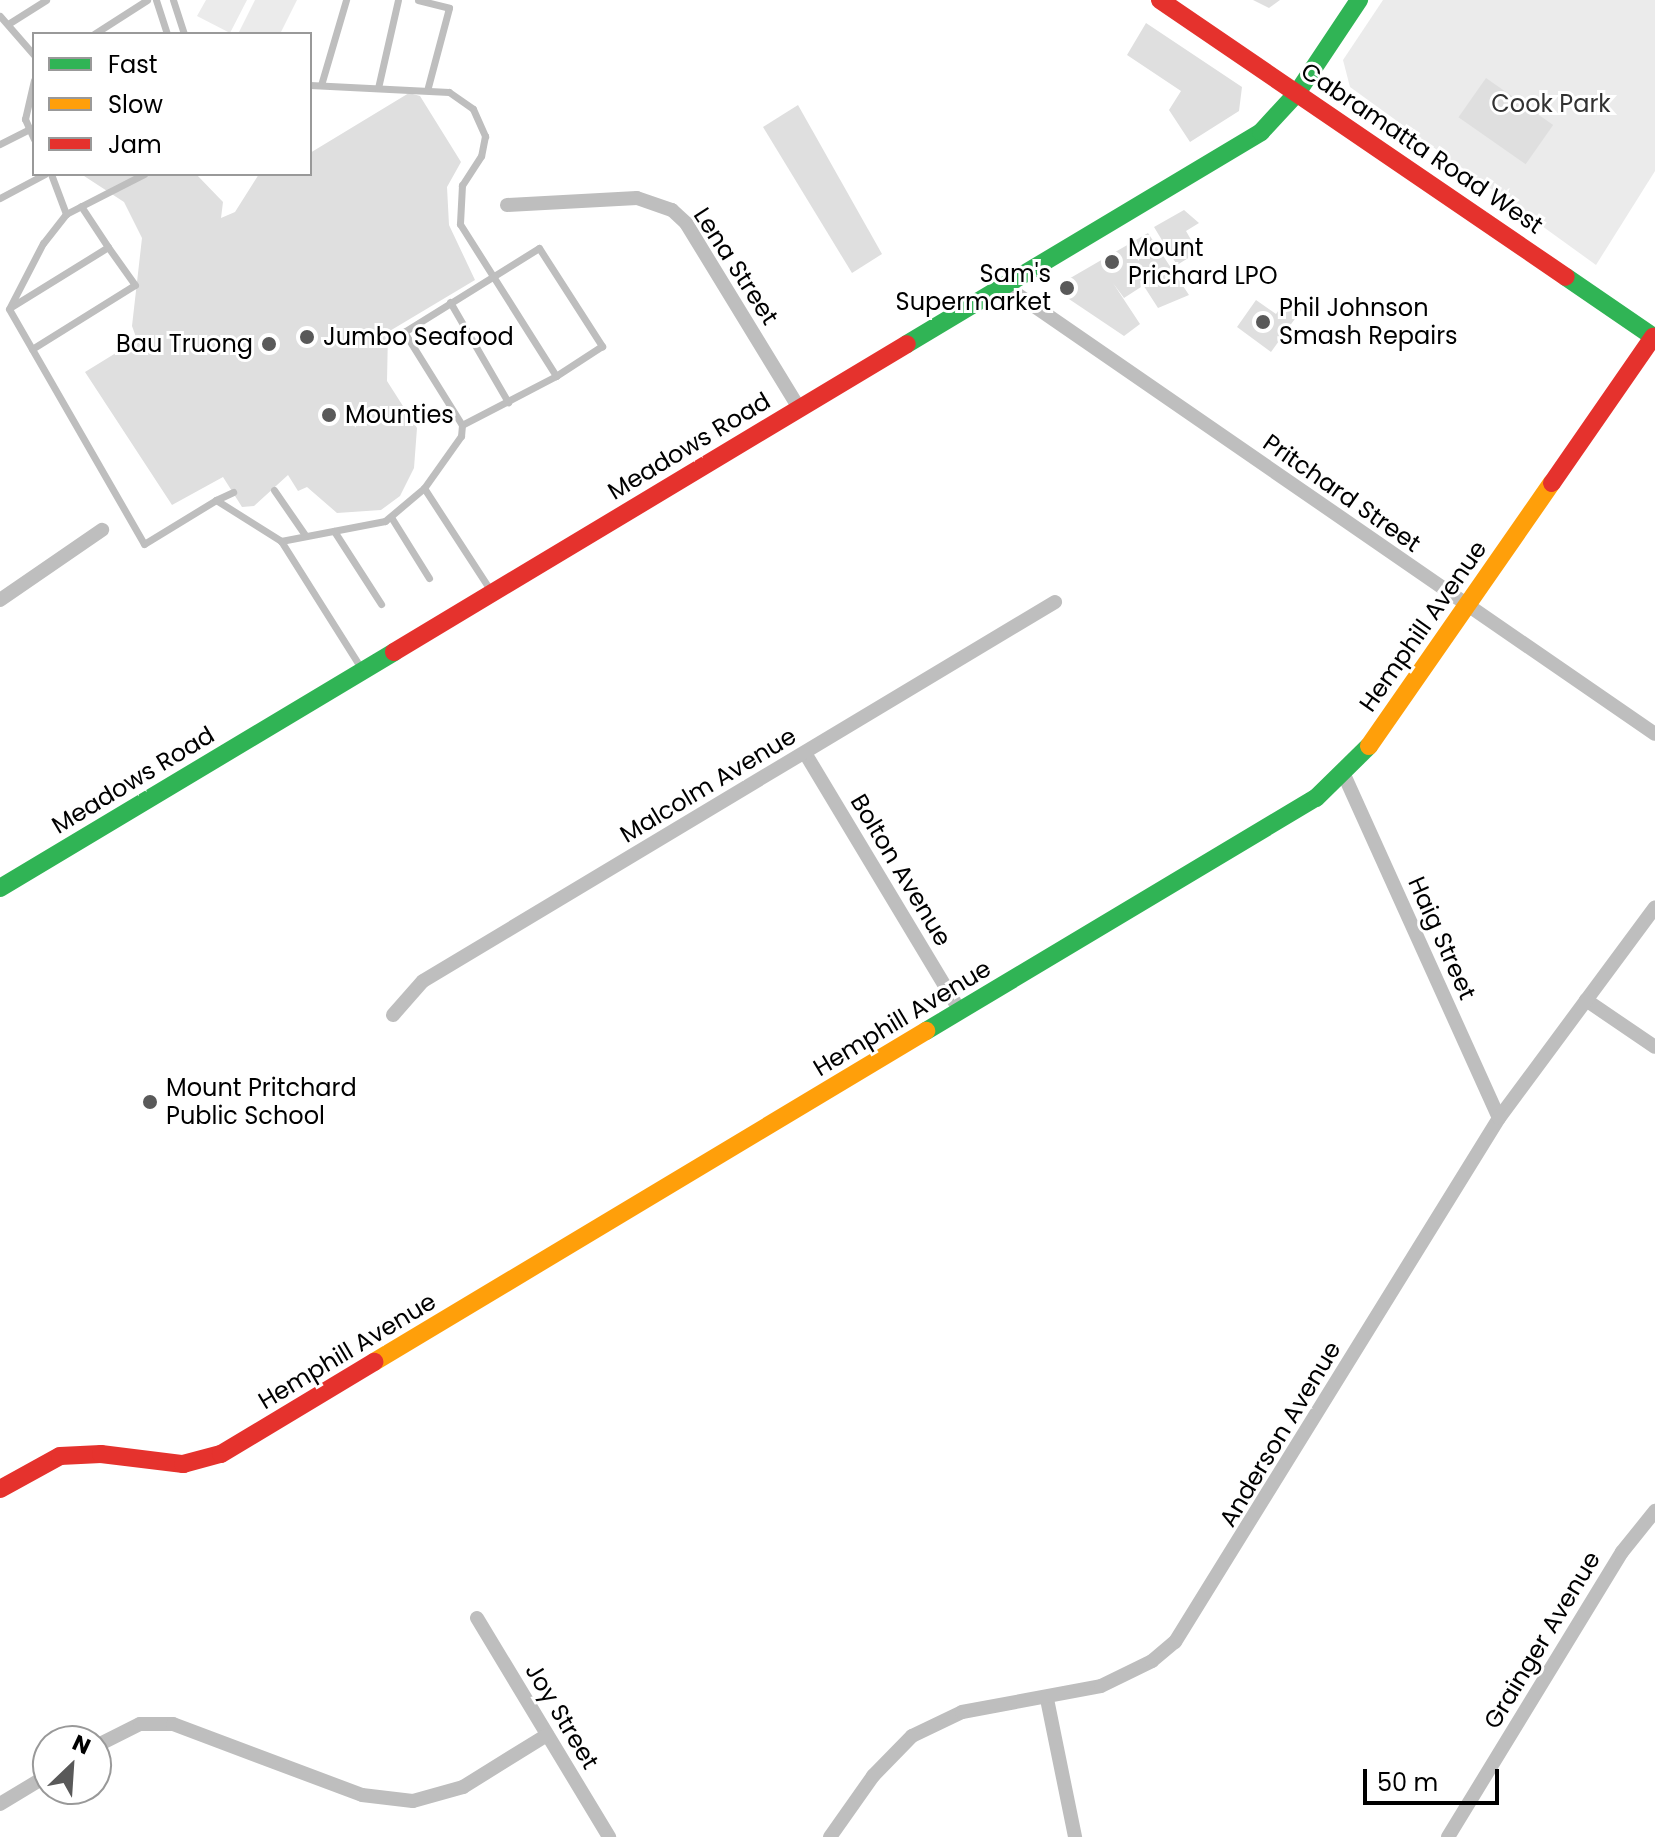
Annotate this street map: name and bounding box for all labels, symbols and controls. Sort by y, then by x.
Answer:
legend [32,32,312,176]
text: Fast [108,48,158,81]
street label: Cabramatta Road West [1296,56,1548,240]
text: Slow [108,88,163,121]
park label: Cook Park [1491,90,1611,118]
text: Jam [108,128,162,161]
street label: Lena Street [688,202,784,330]
place label: Mount Prichard LPO [1128,234,1278,290]
marker: Mount Prichard LPO [1103,253,1121,271]
place label: Sam's Supermarket [896,260,1051,316]
marker: Sam's Supermarket [1058,279,1076,297]
place label: Phil Johnson Smash Repairs [1279,294,1458,350]
marker: Phil Johnson Smash Repairs [1254,313,1272,331]
place label: Jumbo Seafood [323,323,514,351]
marker: Jumbo Seafood [298,328,316,346]
place label: Bau Truong [116,330,253,358]
marker: Bau Truong [260,335,278,353]
street label: Meadows Road [603,386,775,506]
place label: Mounties [345,401,454,429]
marker: Mounties [320,406,338,424]
street label: Pritchard Street [1258,428,1426,558]
street label: Hemphill Avenue [1353,535,1493,717]
street label: Meadows Road [47,720,219,840]
street label: Malcolm Avenue [615,721,801,849]
street label: Bolton Avenue [844,789,958,951]
street label: Haig Street [1402,872,1482,1004]
street label: Hemphill Avenue [808,954,996,1082]
place label: Mount Pritchard Public School [166,1074,357,1130]
marker: Mount Pritchard Public School [141,1093,159,1111]
street label: Hemphill Avenue [253,1287,441,1415]
street label: Anderson Avenue [1213,1336,1347,1532]
street label: Grainger Avenue [1478,1546,1606,1734]
street label: Joy Street [519,1658,605,1774]
north arrow [32,1725,112,1805]
text: N [67,1727,96,1762]
scale bar [1367,1753,1503,1803]
text: 50 m [1377,1766,1438,1799]

